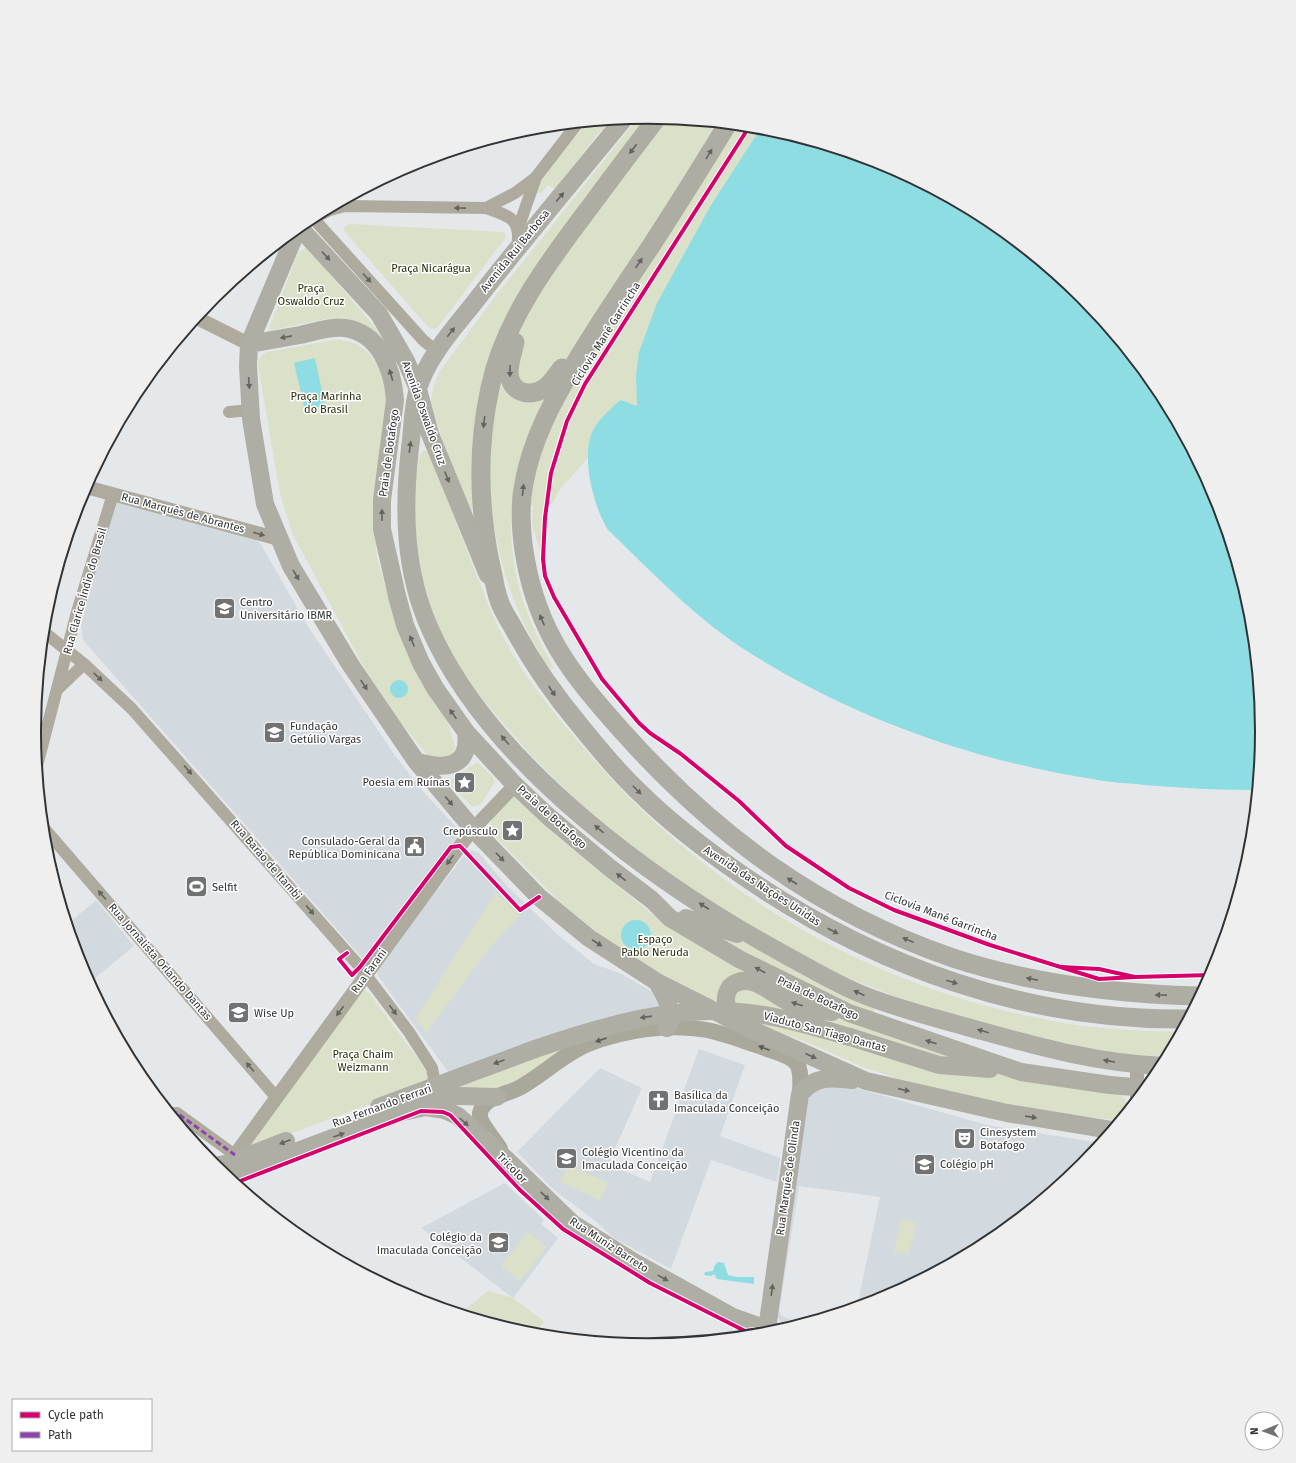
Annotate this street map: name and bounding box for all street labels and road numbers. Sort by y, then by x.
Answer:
street label: Avenida Rui Barbosa [478,207,552,295]
street label: Ciclovia Mané Garrincha [569,280,643,388]
street label: Avenida Oswaldo Cruz [399,359,449,467]
street label: Praia de Botafogo [376,408,402,498]
street label: Rua Marquês de Abrantes [120,490,246,536]
street label: Rua Clarice Índio do Brasil [60,526,109,656]
street label: Praia de Botafogo [515,783,589,851]
street label: Rua Barão de Itambi [228,817,304,903]
street label: Avenida das Nações Unidas [701,843,823,929]
street label: Ciclovia Mané Garrincha [883,888,999,944]
street label: Rua Jornalista Orlando Dantas [106,901,214,1023]
street label: Rua Farani [348,946,390,996]
street label: Praia de Botafogo [775,973,861,1023]
street label: Viaduto San Tiago Dantas [762,1009,888,1055]
street label: Rua Fernando Ferrari [331,1082,433,1130]
street label: Rua Marquês de Olinda [773,1120,803,1236]
street label: Tricolor [494,1150,530,1187]
street label: Rua Muniz Barreto [567,1215,651,1275]

